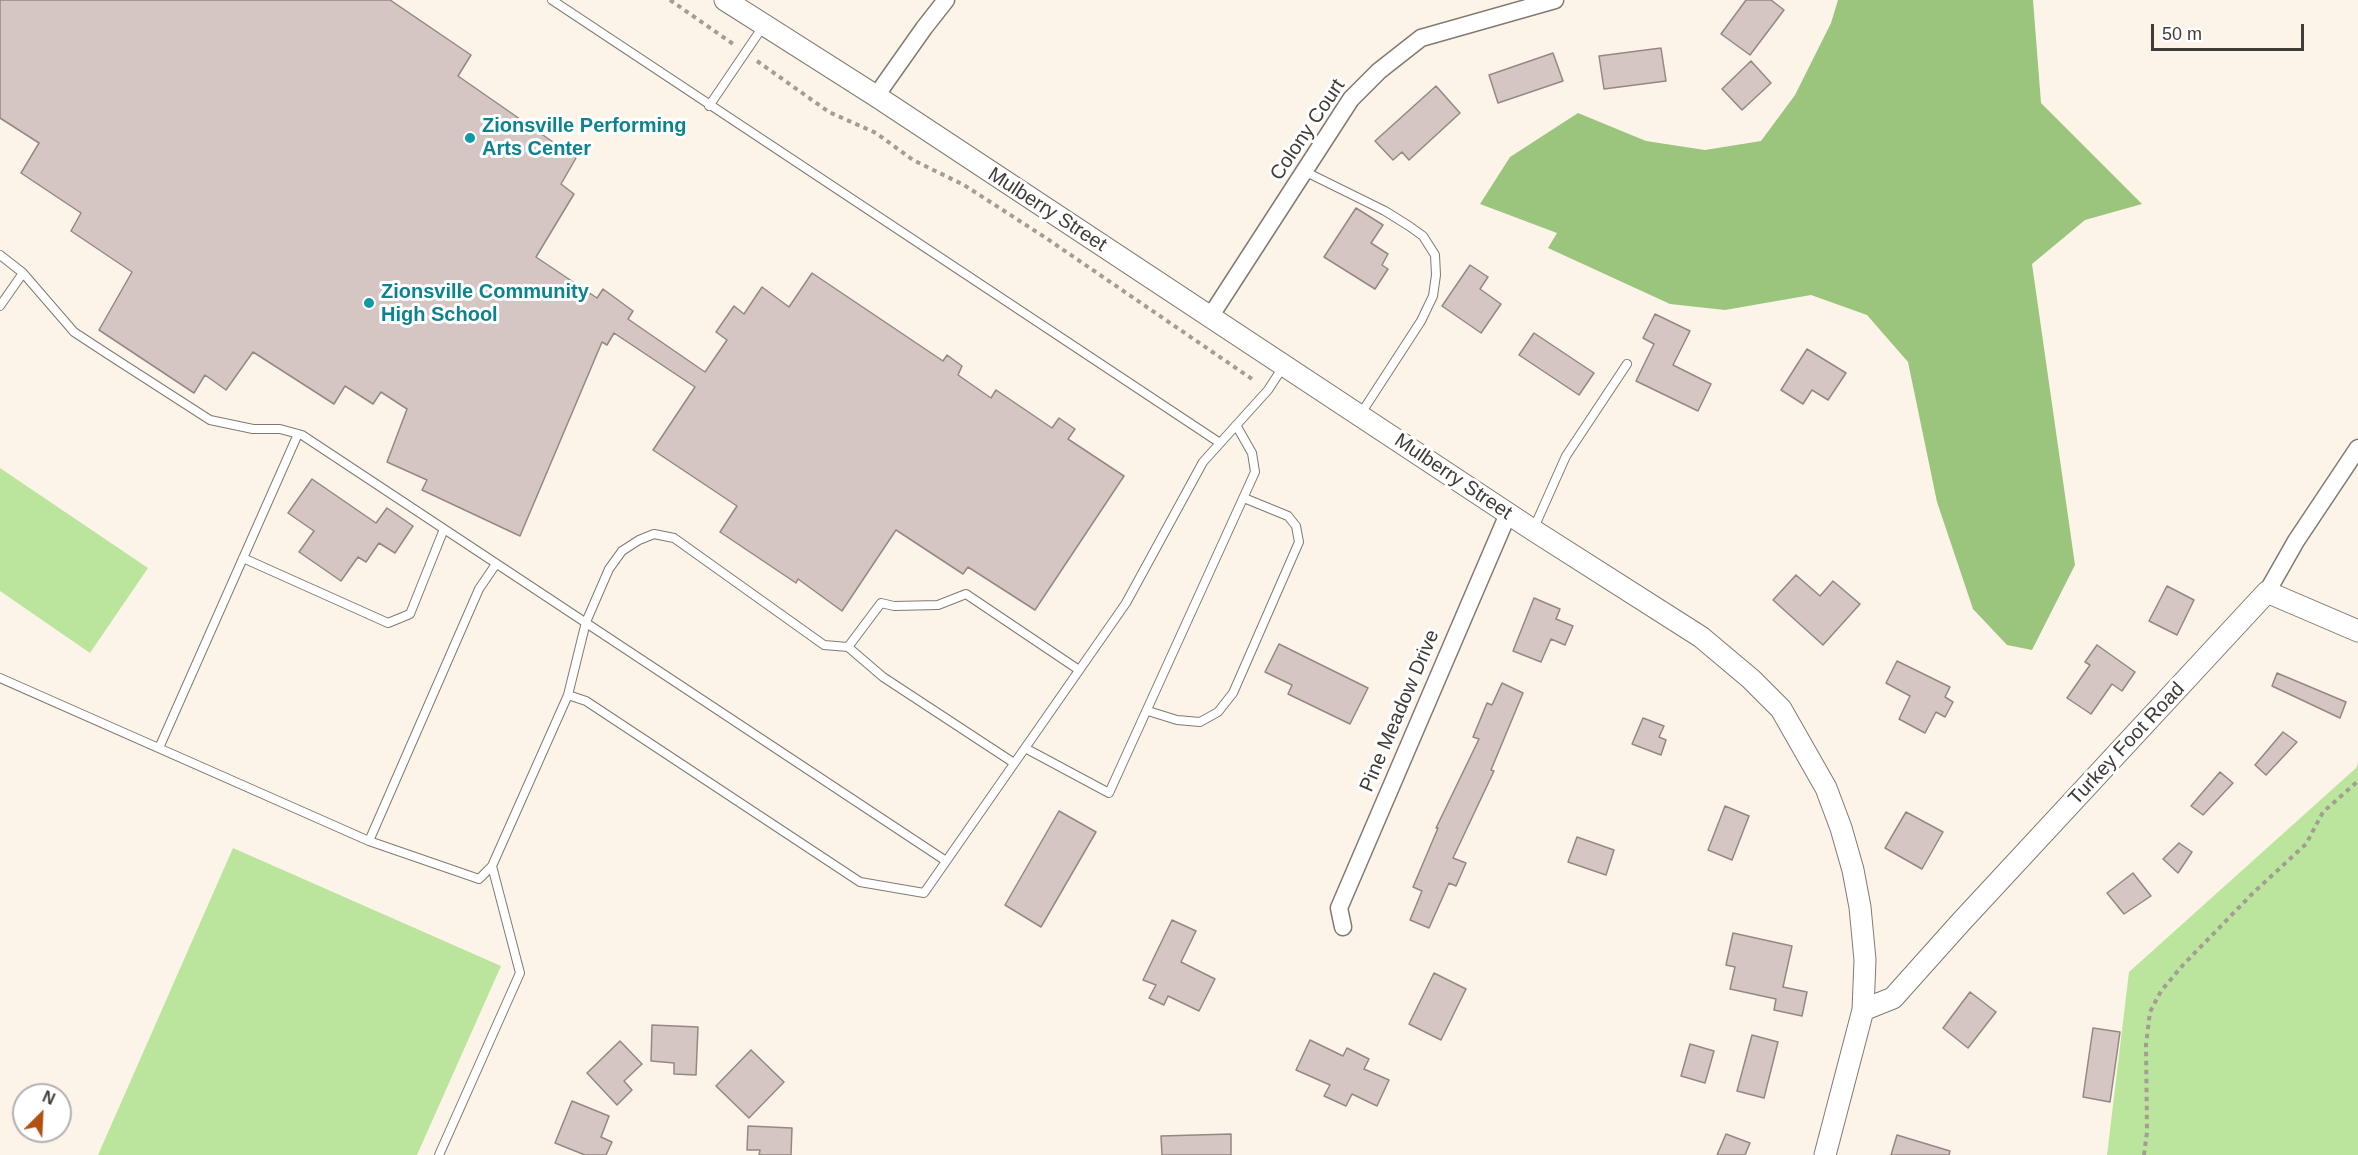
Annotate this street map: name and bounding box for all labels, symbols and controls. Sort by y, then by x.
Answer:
scale bar [2154,12,2307,50]
text: 50 m [2162,24,2202,44]
street label: Colony Court [1265,75,1351,185]
place label: Zionsville Performing Arts Center [482,114,686,161]
marker: Zionsville Performing Arts Center [463,131,477,145]
street label: Mulberry Street [983,163,1111,257]
place label: Zionsville Community High School [381,280,589,327]
marker: Zionsville Community High School [362,296,376,310]
street label: Mulberry Street [1390,429,1516,525]
street label: Pine Meadow Drive [1355,626,1445,796]
street label: Turkey Foot Road [2064,678,2190,810]
north arrow [12,1083,72,1143]
text: N [40,1088,57,1108]

